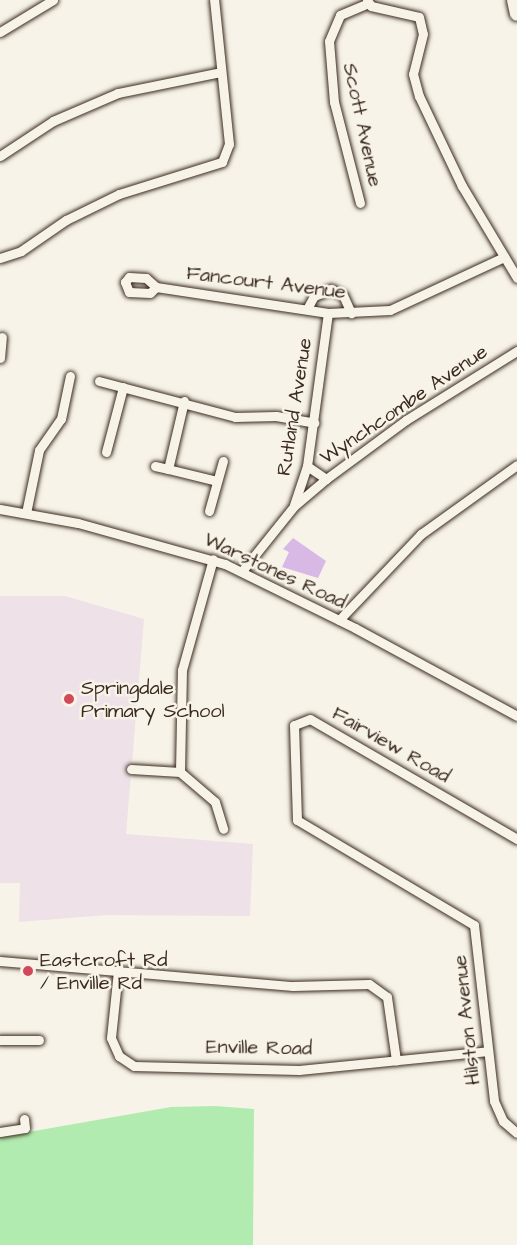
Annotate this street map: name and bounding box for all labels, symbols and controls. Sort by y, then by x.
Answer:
street label: Scott Avenue [337,61,387,189]
street label: Fancourt Avenue [185,261,347,305]
street label: Rutland Avenue [272,336,318,478]
street label: Wynchcombe Avenue [316,340,492,470]
street label: Warstones Road [200,528,350,614]
place label: Springdale Primary School [81,676,225,723]
marker: Springdale Primary School [62,692,76,706]
street label: Fairview Road [328,702,454,788]
place label: Eastcroft Rd / Enville Rd [40,948,168,995]
street label: Hilston Avenue [448,954,486,1086]
marker: Eastcroft Rd / Enville Rd [21,964,35,978]
street label: Enville Road [206,1035,312,1061]

